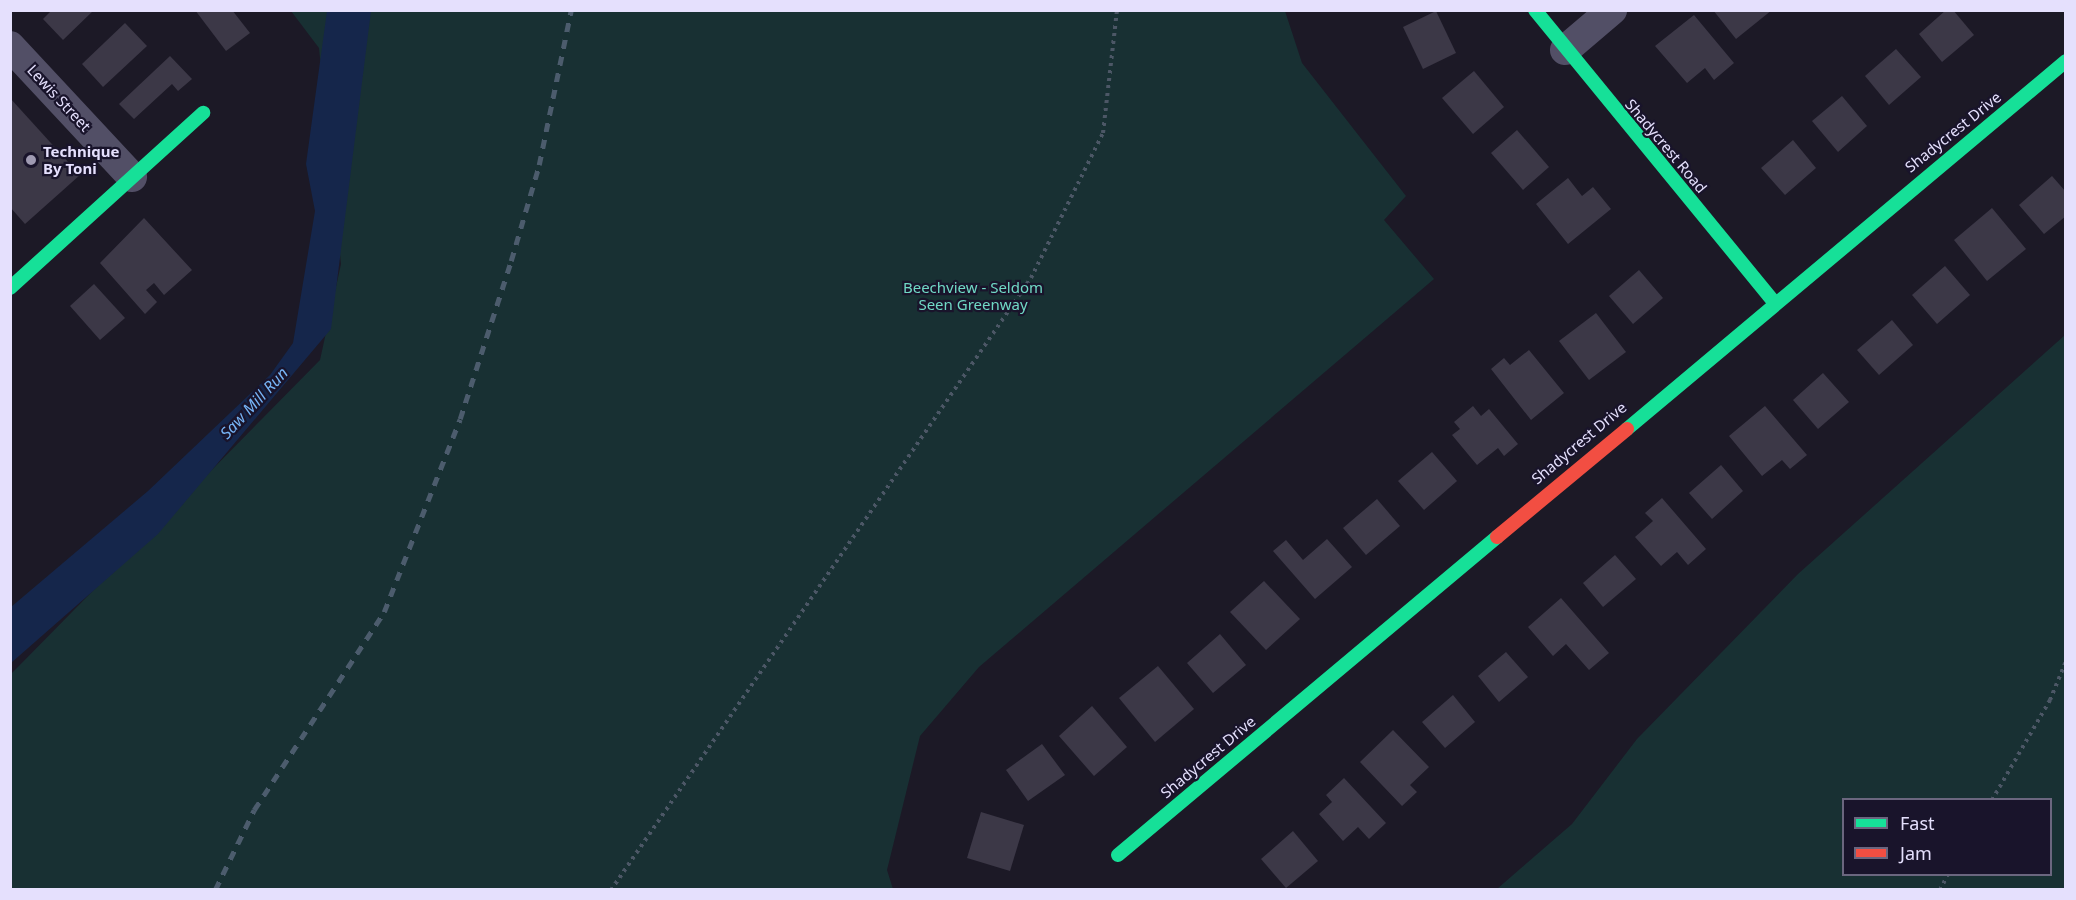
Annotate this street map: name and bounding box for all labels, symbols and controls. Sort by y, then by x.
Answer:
street label: Lewis Street [24,61,94,135]
street label: Shadycrest Drive [1902,88,2004,176]
street label: Shadycrest Road [1622,95,1710,197]
place label: Technique By Toni [43,142,119,177]
marker: Technique By Toni [24,153,38,167]
park label: Beechview - Seldom Seen Greenway [903,278,1043,313]
water label: Saw Mill Run [216,363,292,443]
street label: Shadycrest Drive [1528,398,1630,488]
street label: Shadycrest Drive [1157,712,1259,802]
legend [1842,798,2052,876]
text: Fast [1900,811,1935,835]
text: Jam [1900,841,1932,865]

